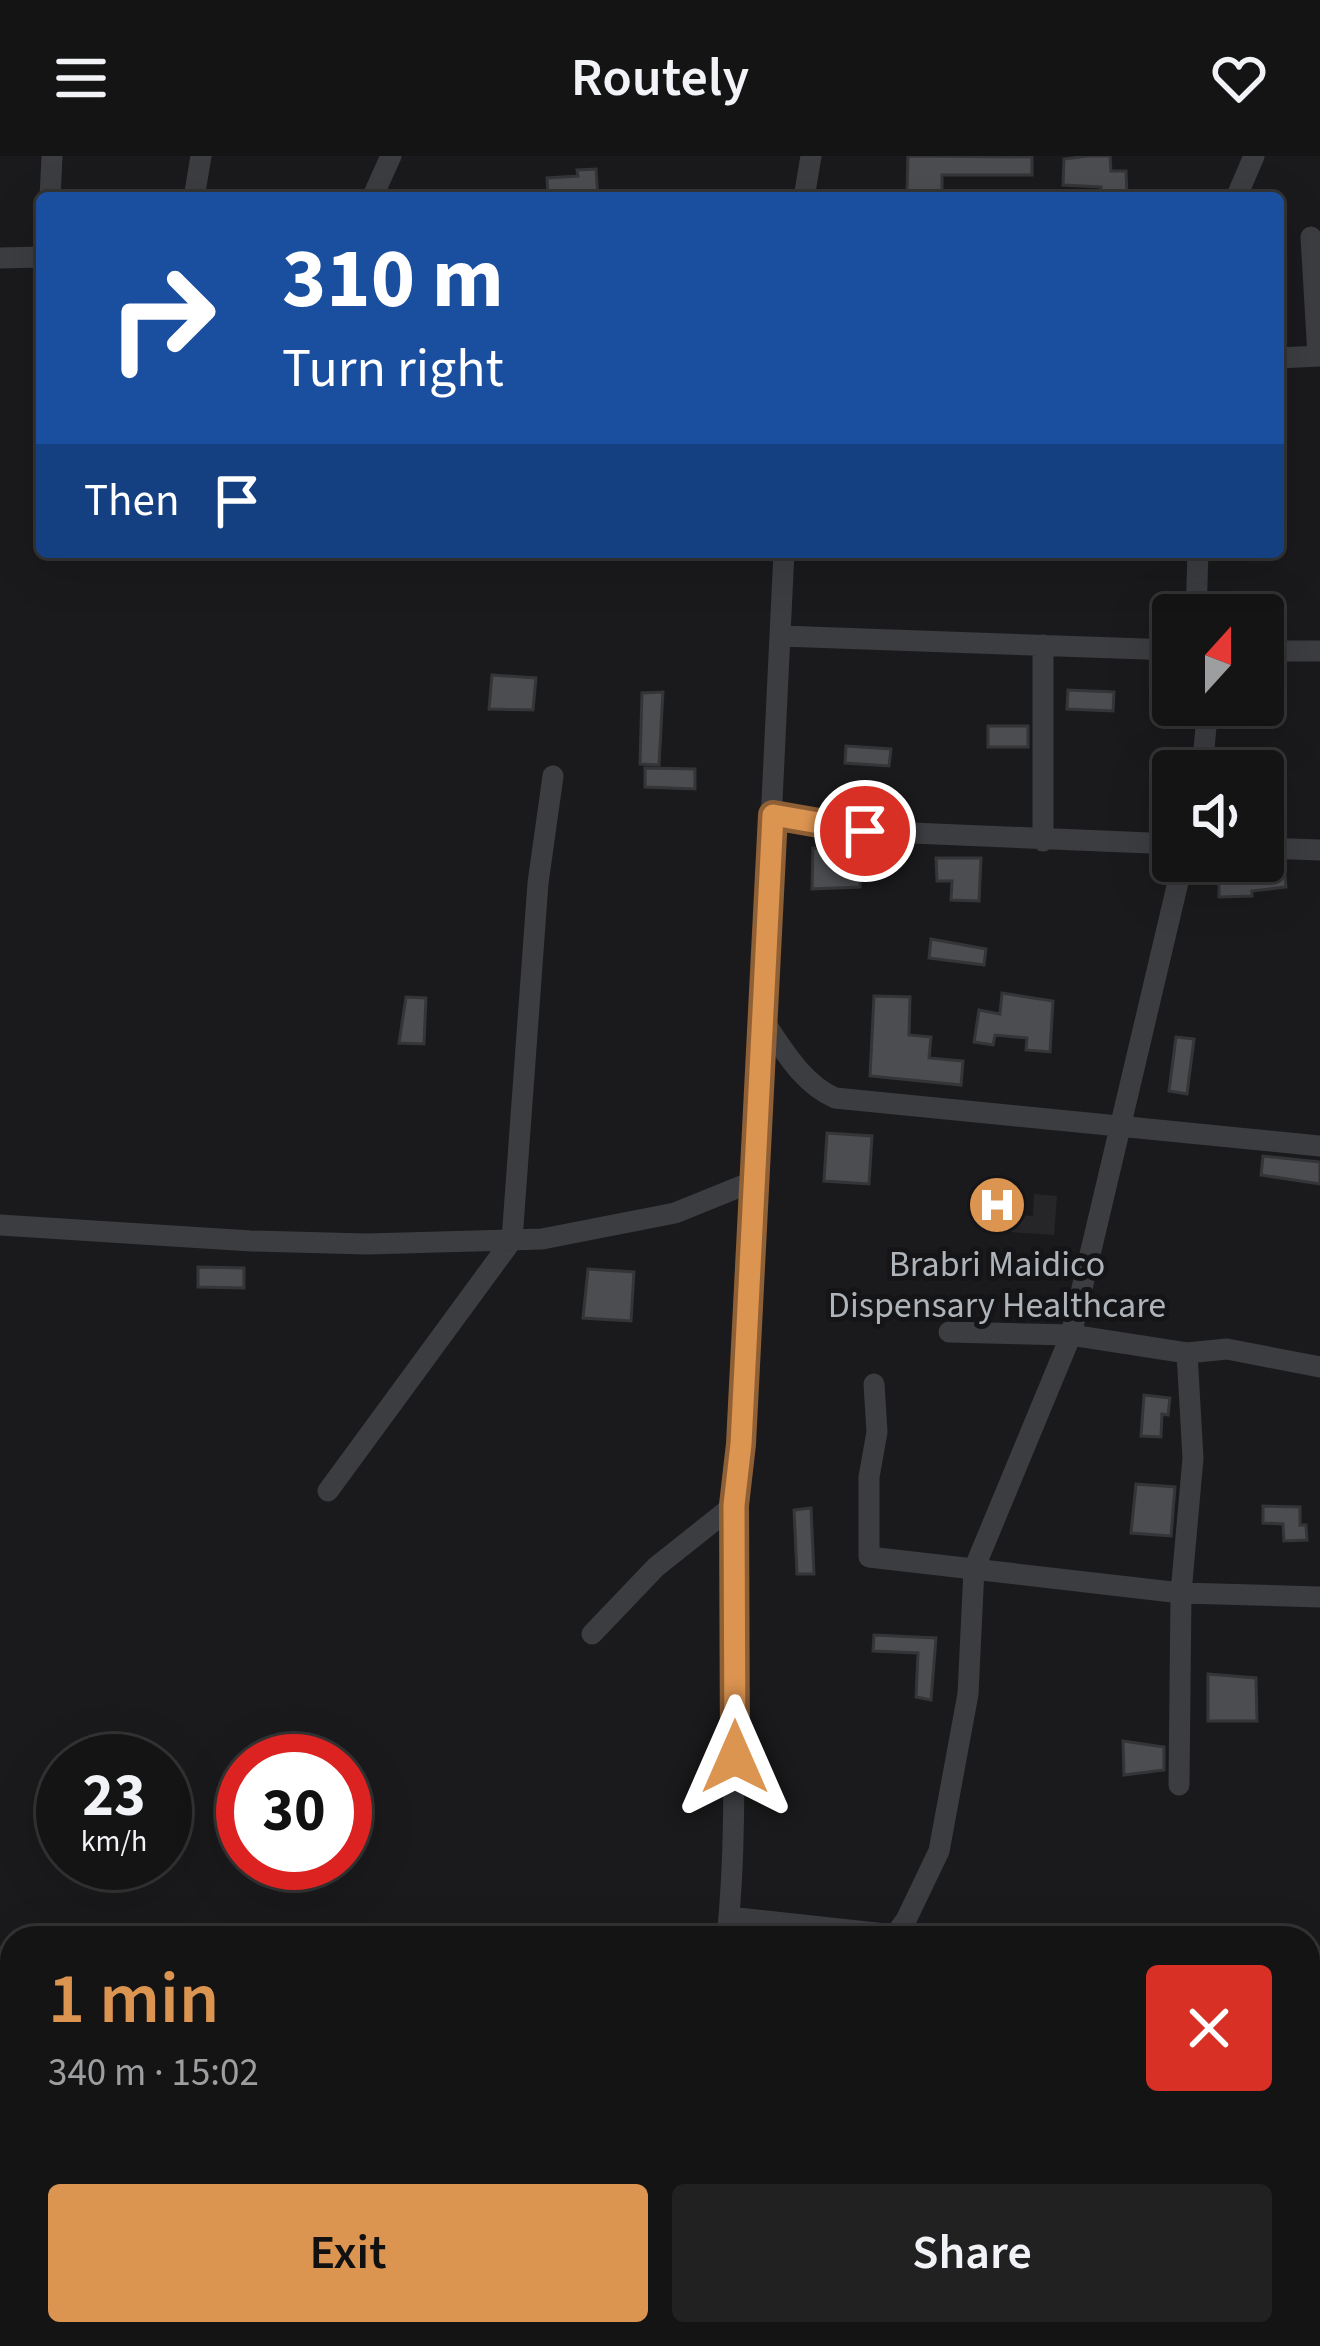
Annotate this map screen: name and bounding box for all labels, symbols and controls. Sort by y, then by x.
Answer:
text: Routely [571,40,749,117]
icon: menu [48,45,114,111]
icon: heart [1206,45,1272,111]
text: 310 m [282,220,504,340]
icon: right [84,240,240,396]
text: Turn right [282,331,504,408]
icon: arrive [204,468,270,534]
text: Then [84,469,180,533]
north arrow [1152,594,1284,726]
map controls [1152,594,1284,882]
button: sound [1152,750,1284,882]
pin [814,780,916,882]
icon: arrive [832,798,898,864]
hospital icon: Brabri Maidico Dispensary Healthcare [966,1174,1028,1236]
place label: Brabri Maidico Dispensary Healthcare [828,1239,1166,1331]
position arrow [672,1694,798,1820]
speed limit sign: 30 [216,1734,372,1890]
text: 23 [82,1754,146,1839]
text: km/h [81,1820,147,1863]
text: 1 min [48,1948,219,2051]
button: close [1146,1965,1272,2091]
text: 340 m · 15:02 [48,2045,259,2101]
button: Exit [48,2184,648,2322]
button: Share [672,2184,1272,2322]

